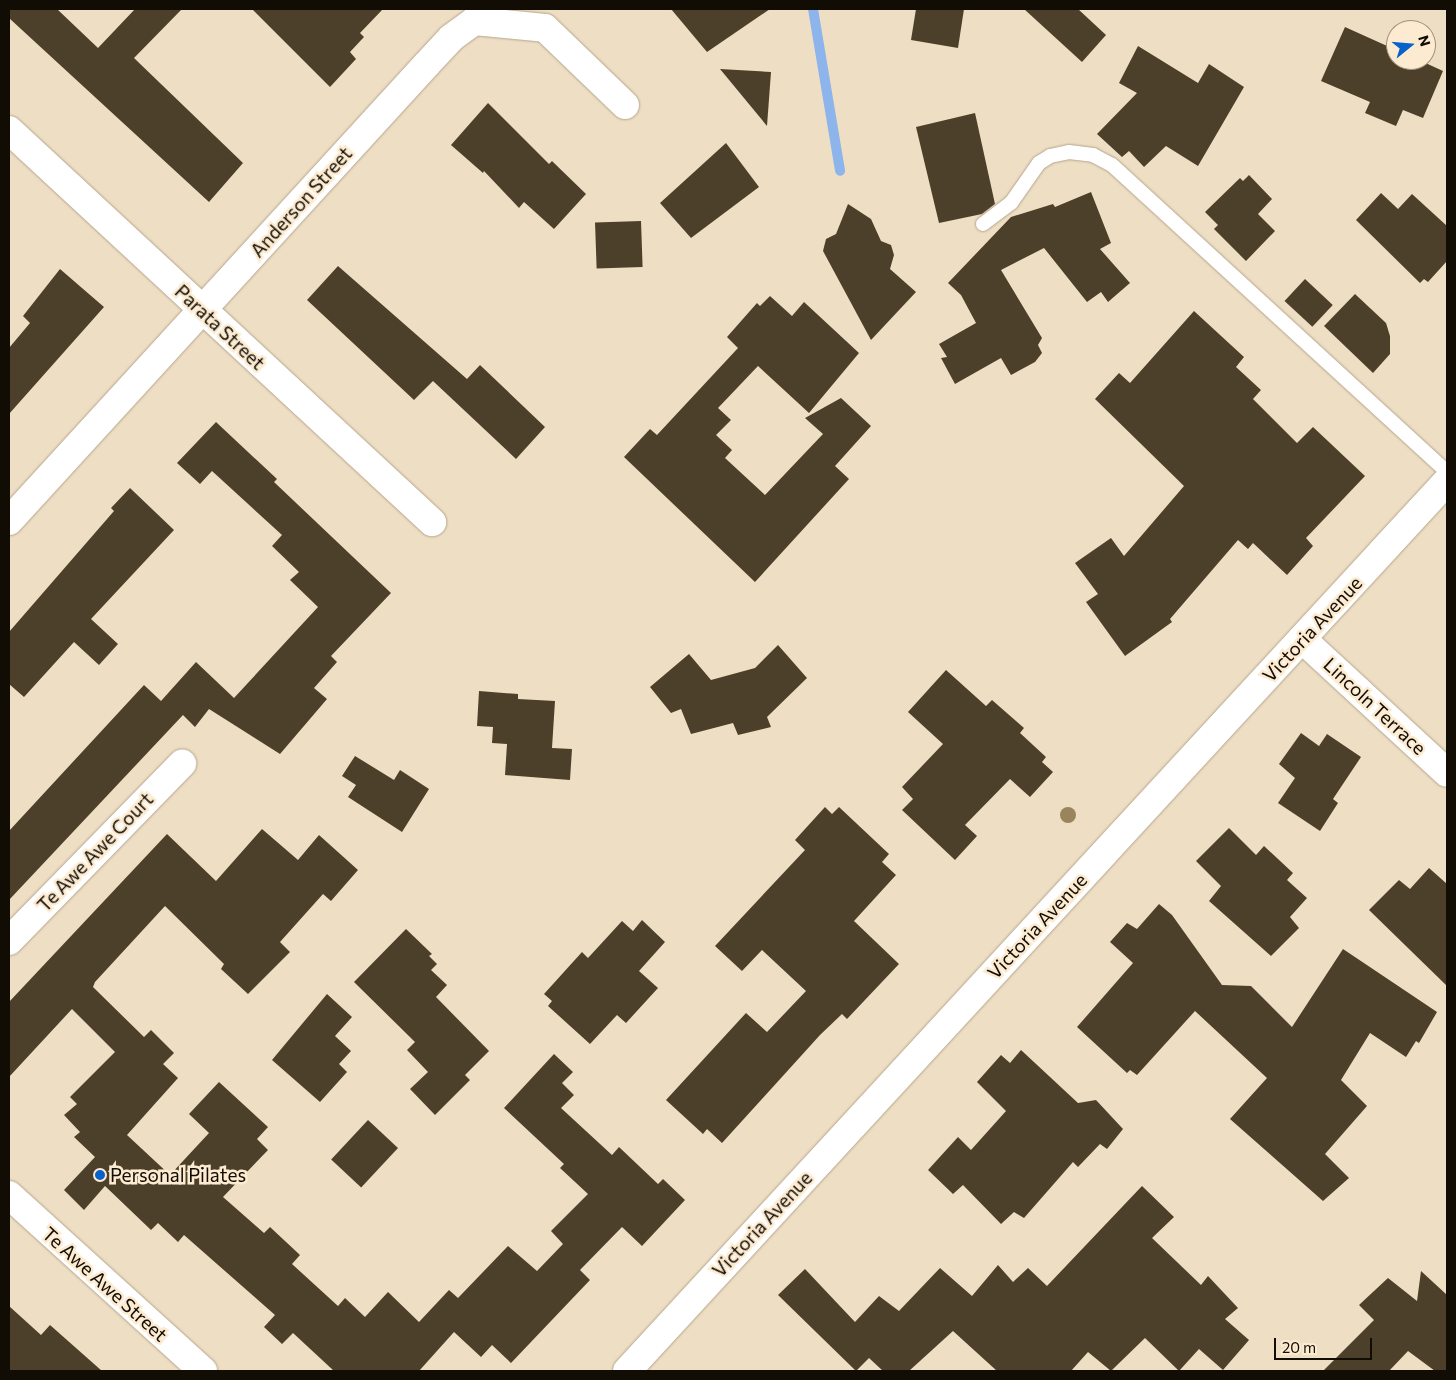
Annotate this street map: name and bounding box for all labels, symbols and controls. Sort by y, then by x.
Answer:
north arrow [1386,20,1436,70]
text: N [1415,33,1435,48]
street label: Anderson Street [246,142,356,262]
street label: Parata Street [170,280,270,374]
street label: Victoria Avenue [1257,572,1367,686]
street label: Lincoln Terrace [1319,653,1431,759]
street label: Te Awe Awe Court [32,788,158,916]
street label: Victoria Avenue [982,869,1092,983]
place label: Personal Pilates [110,1164,246,1186]
street label: Victoria Avenue [707,1167,817,1281]
marker: Personal Pilates [94,1169,106,1181]
street label: Te Awe Awe Street [38,1222,172,1346]
scale bar [1276,1328,1374,1360]
text: 20 m [1282,1338,1316,1356]

